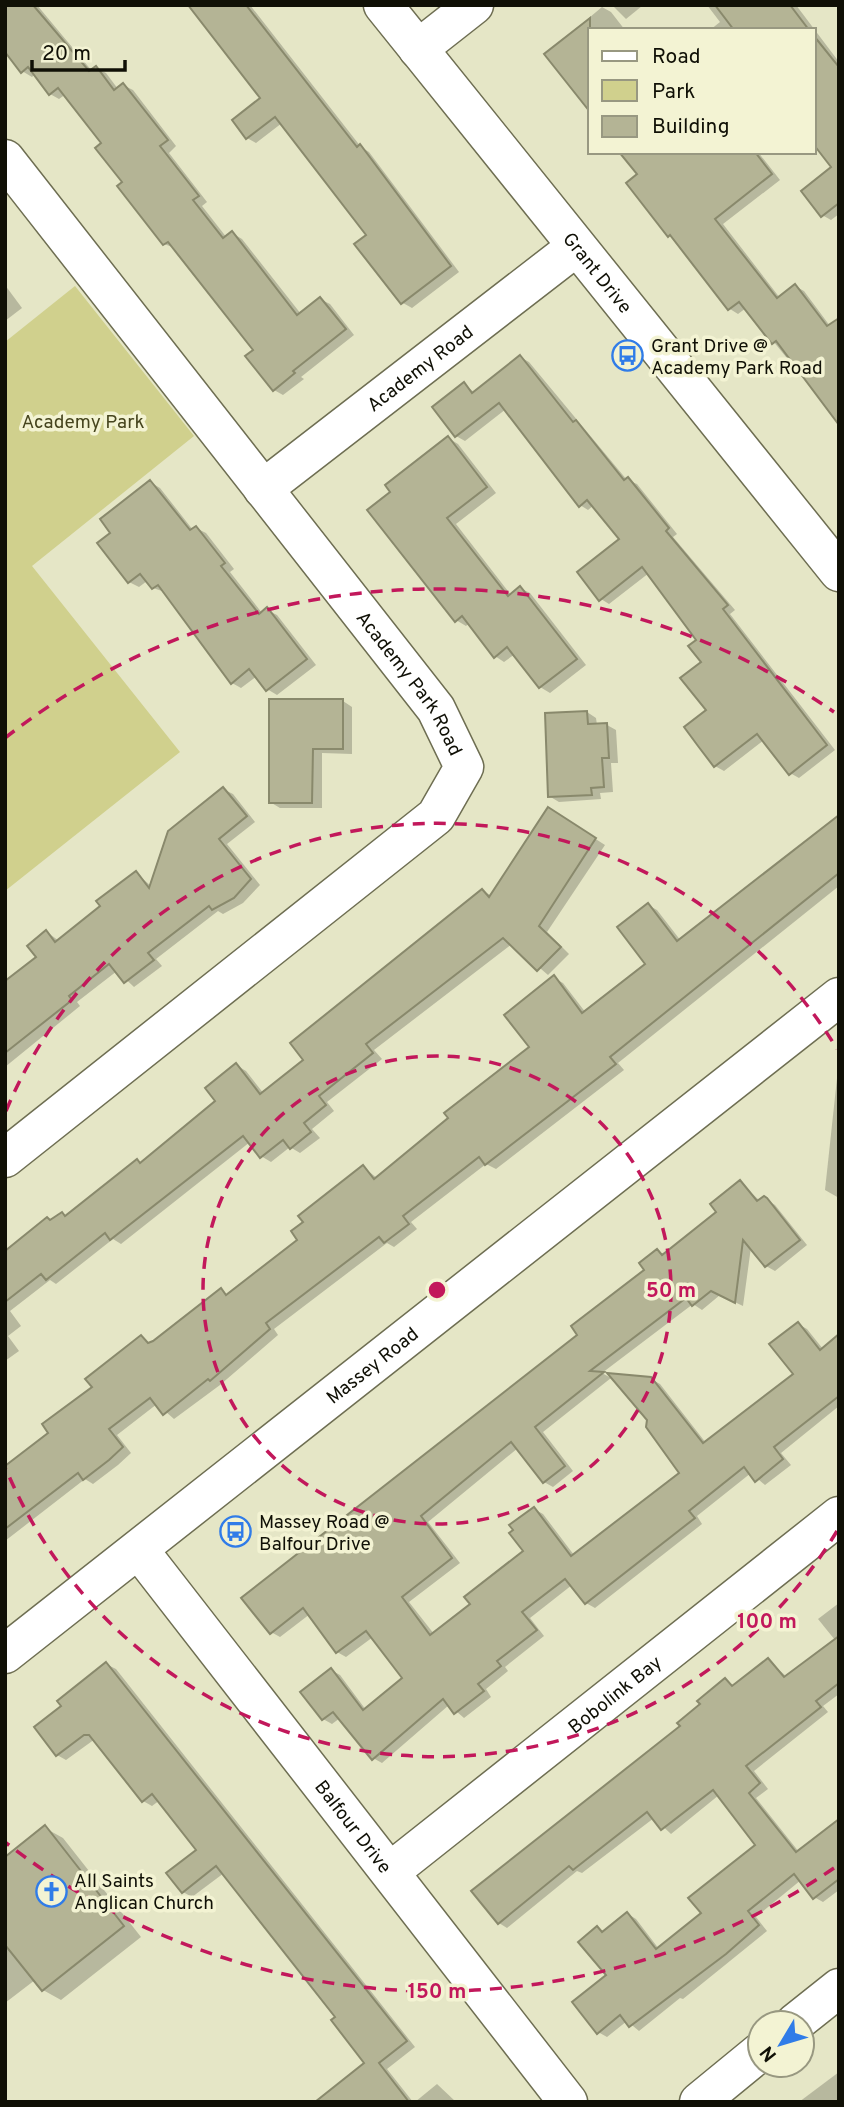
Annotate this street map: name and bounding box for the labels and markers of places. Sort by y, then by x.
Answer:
place label: Grant Drive @ Academy Park Road [651,335,823,381]
bus stop icon: Grant Drive @ Academy Park Road [611,339,645,373]
centre of rings [425,1278,449,1302]
place label: Massey Road @ Balfour Drive [259,1511,390,1557]
bus stop icon: Massey Road @ Balfour Drive [219,1515,253,1549]
place label: All Saints Anglican Church [74,1870,214,1916]
church icon: All Saints Anglican Church [34,1874,68,1908]

